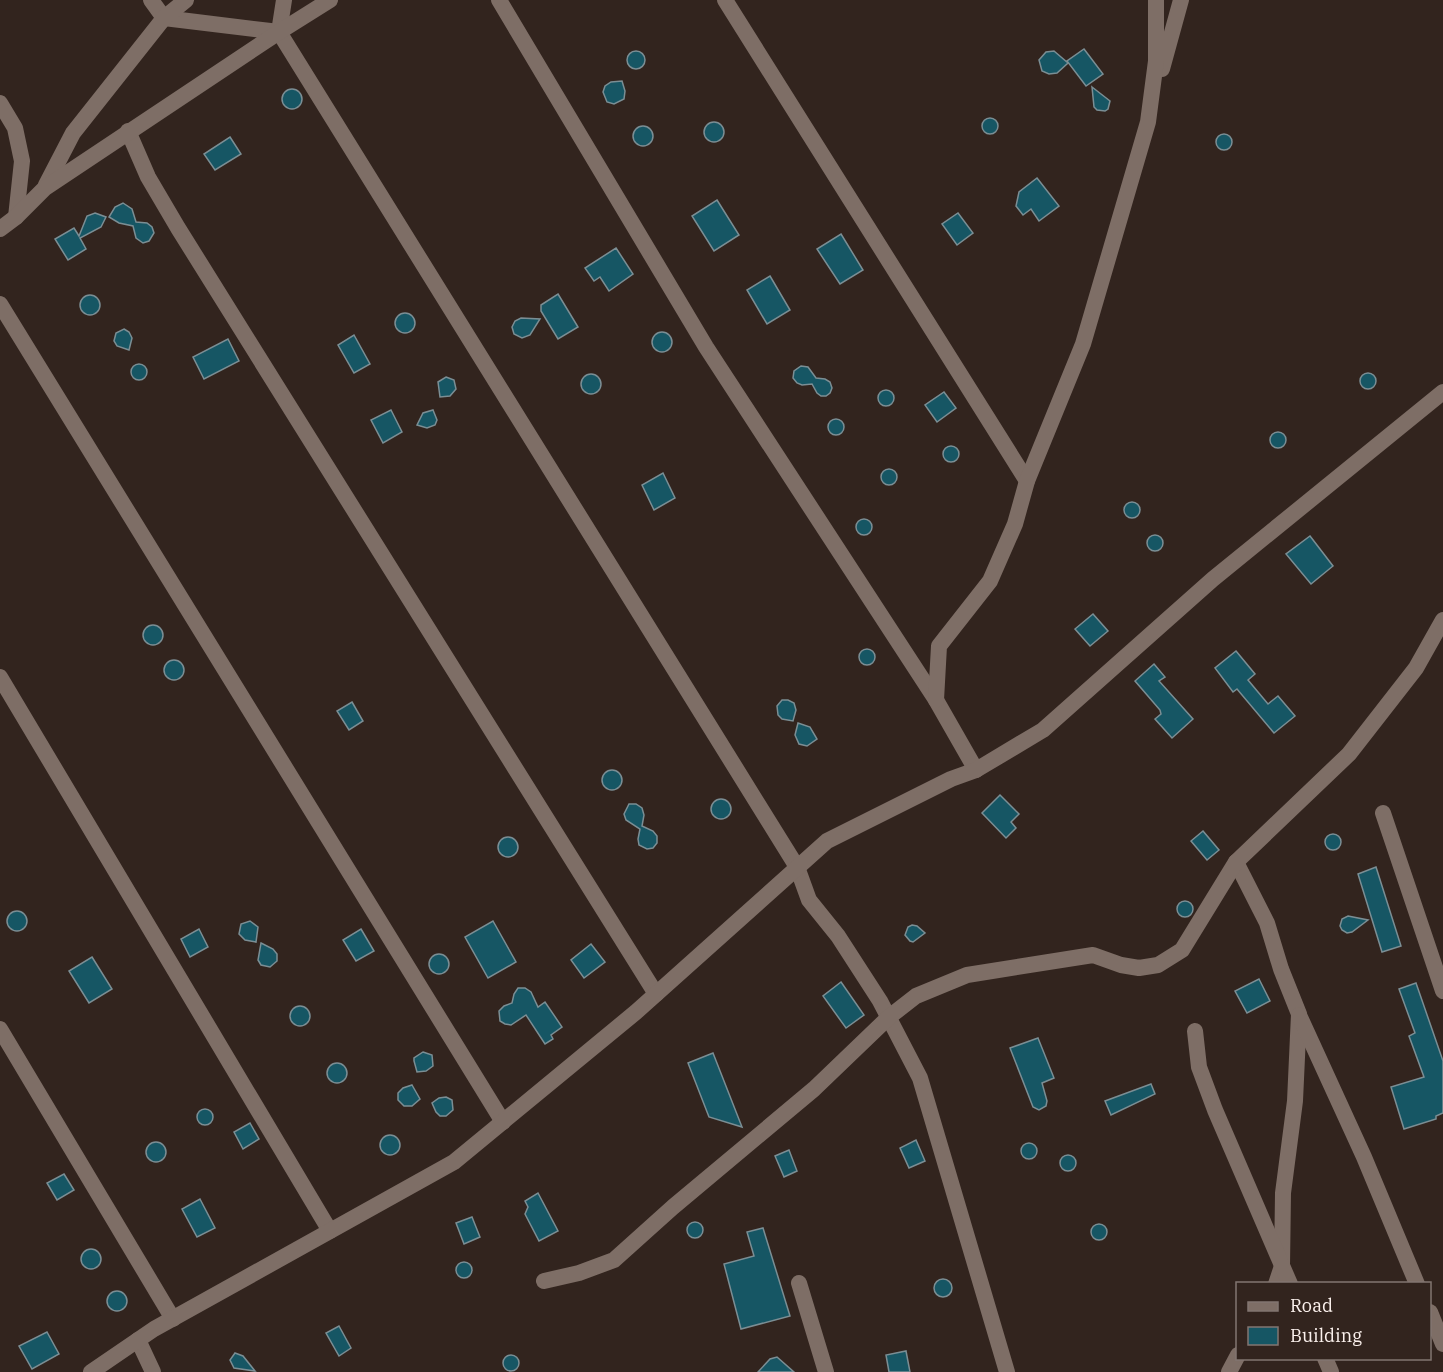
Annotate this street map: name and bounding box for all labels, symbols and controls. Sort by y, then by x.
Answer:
legend [1236,1282,1431,1360]
text: Road [1290,1294,1333,1317]
text: Building [1290,1324,1362,1347]

